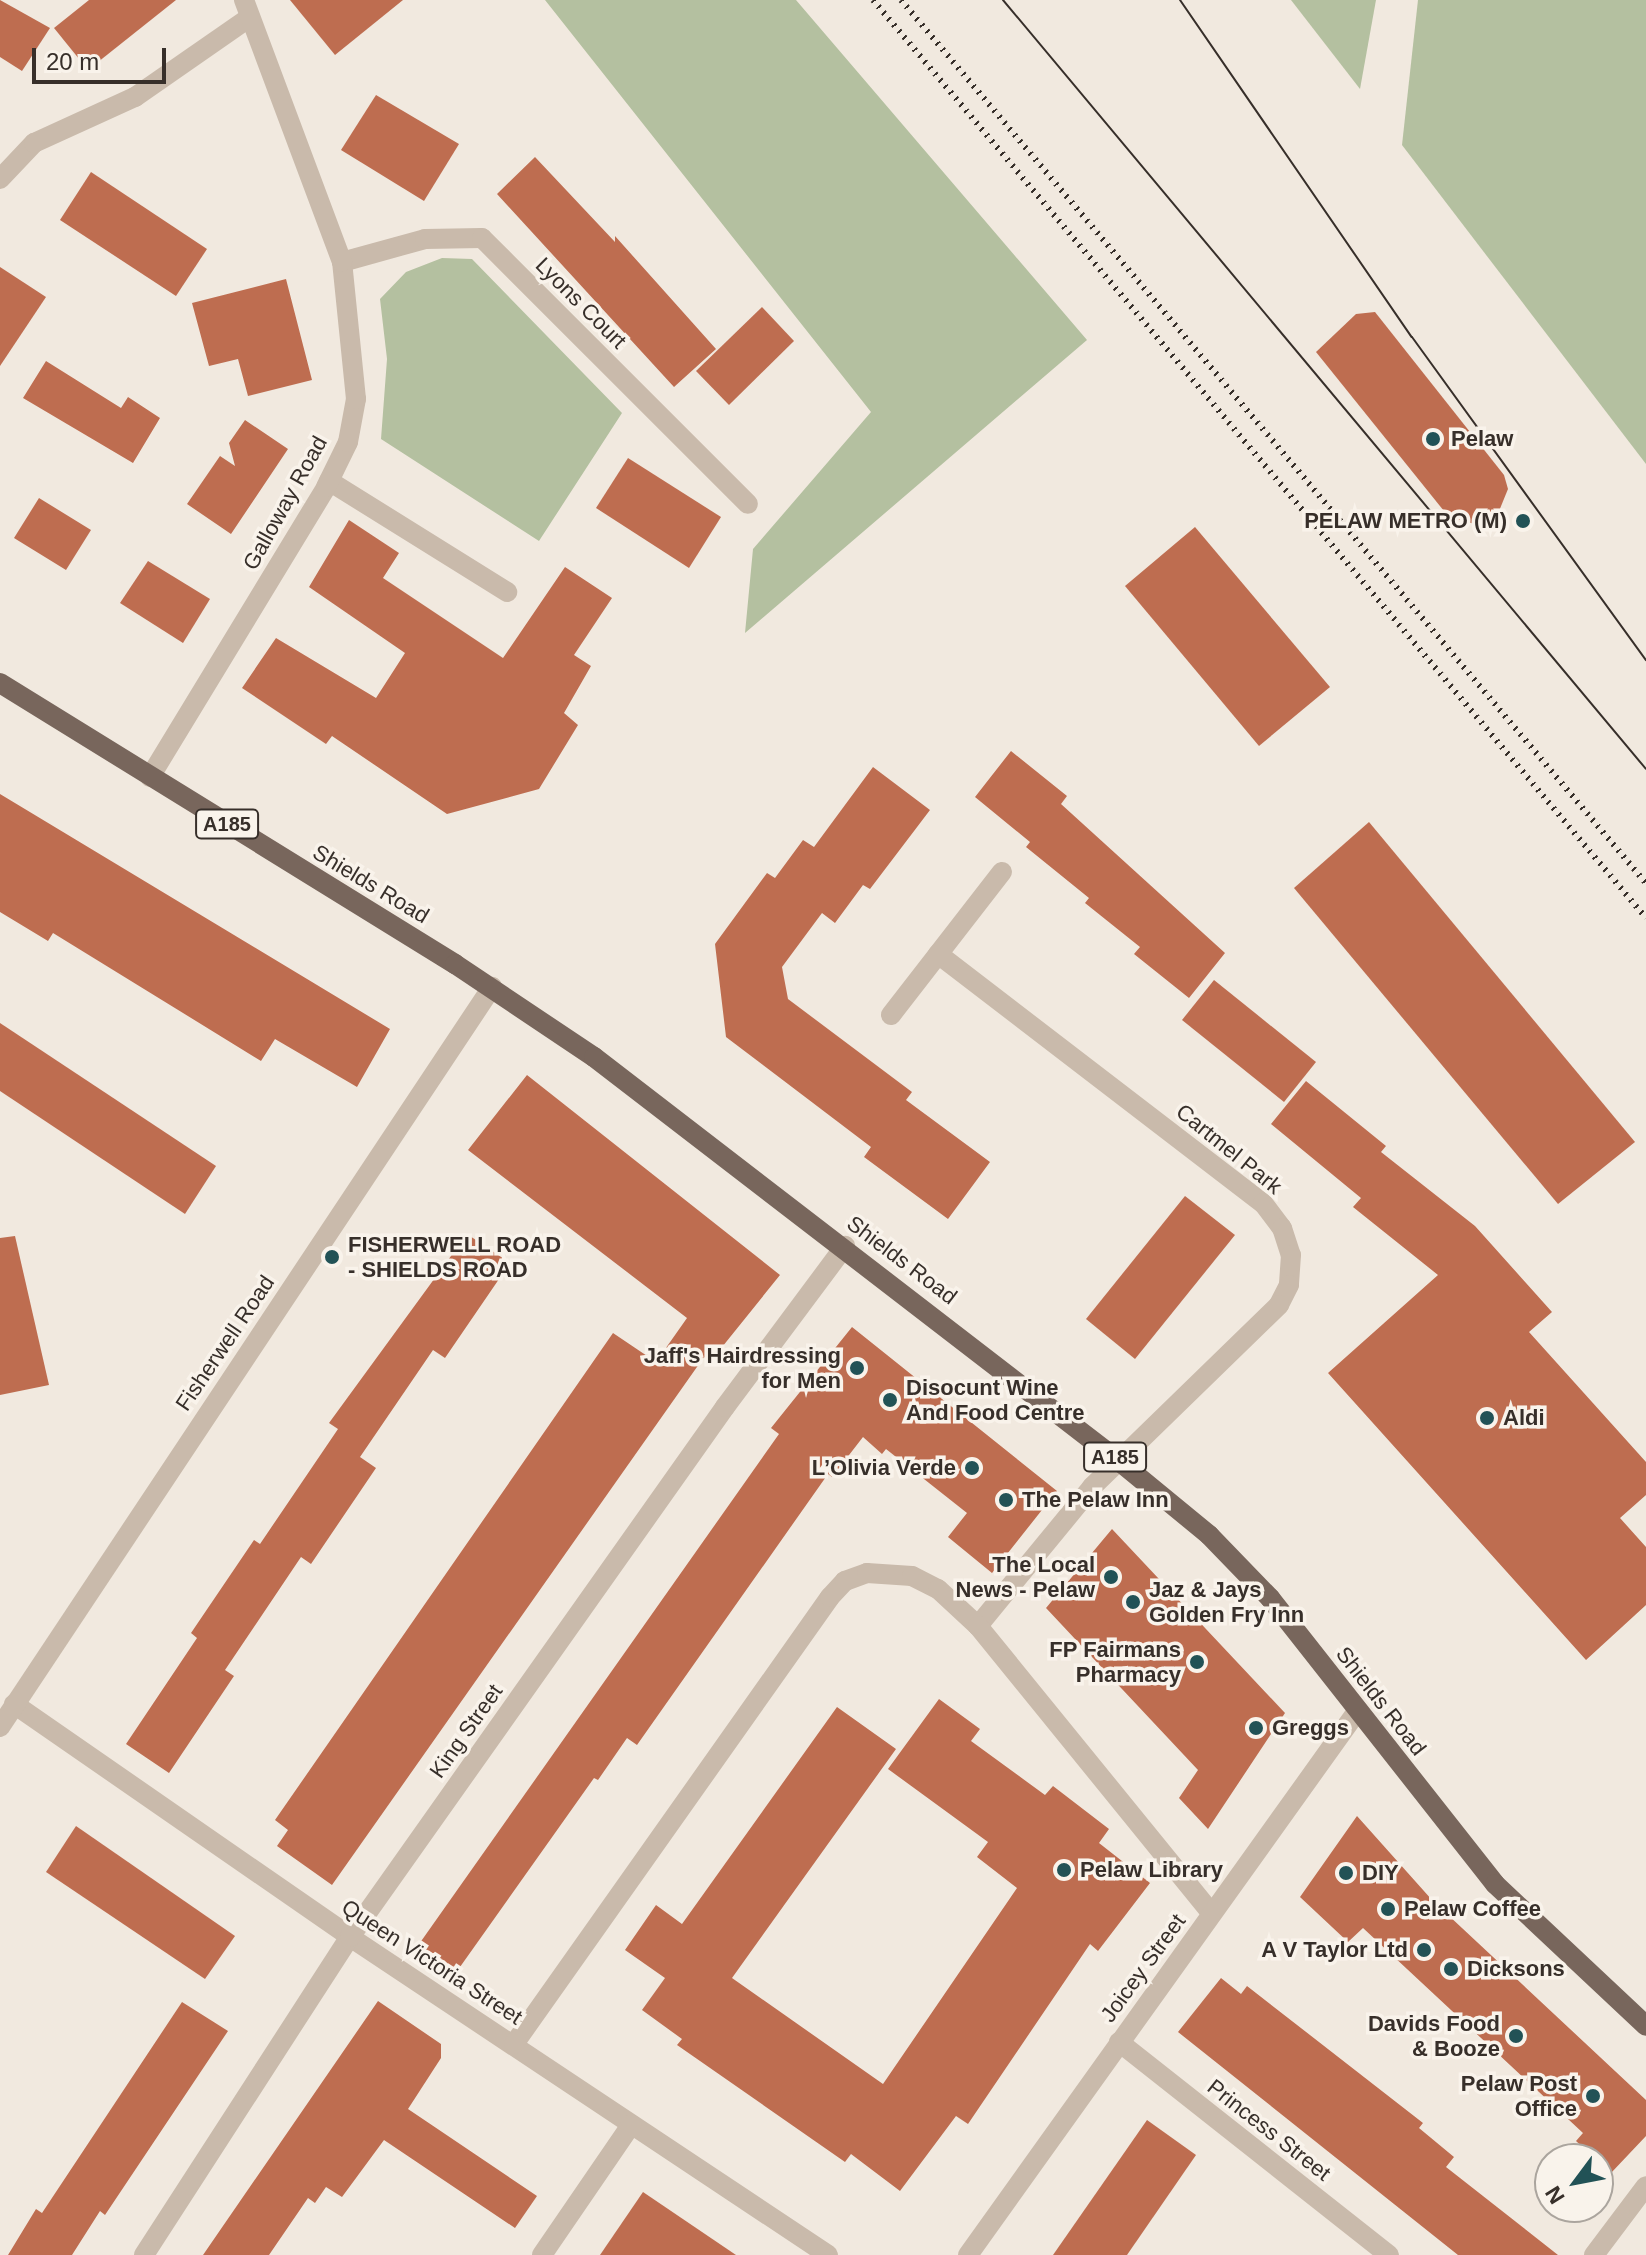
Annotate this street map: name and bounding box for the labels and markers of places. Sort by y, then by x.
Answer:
place label: Pelaw [1451,426,1513,452]
marker: Pelaw [1422,428,1444,450]
place label: PELAW METRO (M) [1304,508,1507,534]
marker: PELAW METRO (M) [1514,512,1532,530]
place label: FISHERWELL ROAD - SHIELDS ROAD [348,1231,561,1282]
marker: FISHERWELL ROAD - SHIELDS ROAD [323,1248,341,1266]
place label: Jaff's Hairdressing for Men [644,1342,841,1394]
marker: Jaff's Hairdressing for Men [848,1359,866,1377]
place label: Disocunt Wine And Food Centre [906,1374,1084,1426]
marker: Disocunt Wine And Food Centre [881,1391,899,1409]
place label: Aldi [1503,1405,1545,1431]
marker: Aldi [1478,1409,1496,1427]
place label: L’Olivia Verde [812,1455,956,1481]
marker: L’Olivia Verde [963,1459,981,1477]
place label: The Pelaw Inn [1022,1487,1169,1513]
marker: The Pelaw Inn [997,1491,1015,1509]
place label: The Local News - Pelaw [956,1551,1095,1602]
marker: The Local News - Pelaw [1102,1568,1120,1586]
place label: Jaz & Jays Golden Fry Inn [1149,1576,1304,1628]
marker: Jaz & Jays Golden Fry Inn [1124,1593,1142,1611]
place label: FP Fairmans Pharmacy [1049,1636,1181,1688]
marker: FP Fairmans Pharmacy [1188,1653,1206,1671]
place label: Greggs [1272,1715,1349,1741]
marker: Greggs [1247,1719,1265,1737]
place label: Pelaw Library [1080,1857,1223,1883]
place label: DIY [1362,1860,1399,1886]
marker: Pelaw Library [1055,1861,1073,1879]
marker: DIY [1337,1864,1355,1882]
place label: Pelaw Coffee [1404,1896,1541,1922]
marker: Pelaw Coffee [1379,1900,1397,1918]
place label: A V Taylor Ltd [1261,1937,1408,1963]
marker: A V Taylor Ltd [1415,1941,1433,1959]
place label: Dicksons [1467,1956,1565,1982]
marker: Dicksons [1442,1960,1460,1978]
place label: Davids Food & Booze [1368,2010,1500,2062]
marker: Davids Food & Booze [1507,2027,1525,2045]
place label: Pelaw Post Office [1461,2070,1577,2122]
marker: Pelaw Post Office [1584,2087,1602,2105]

